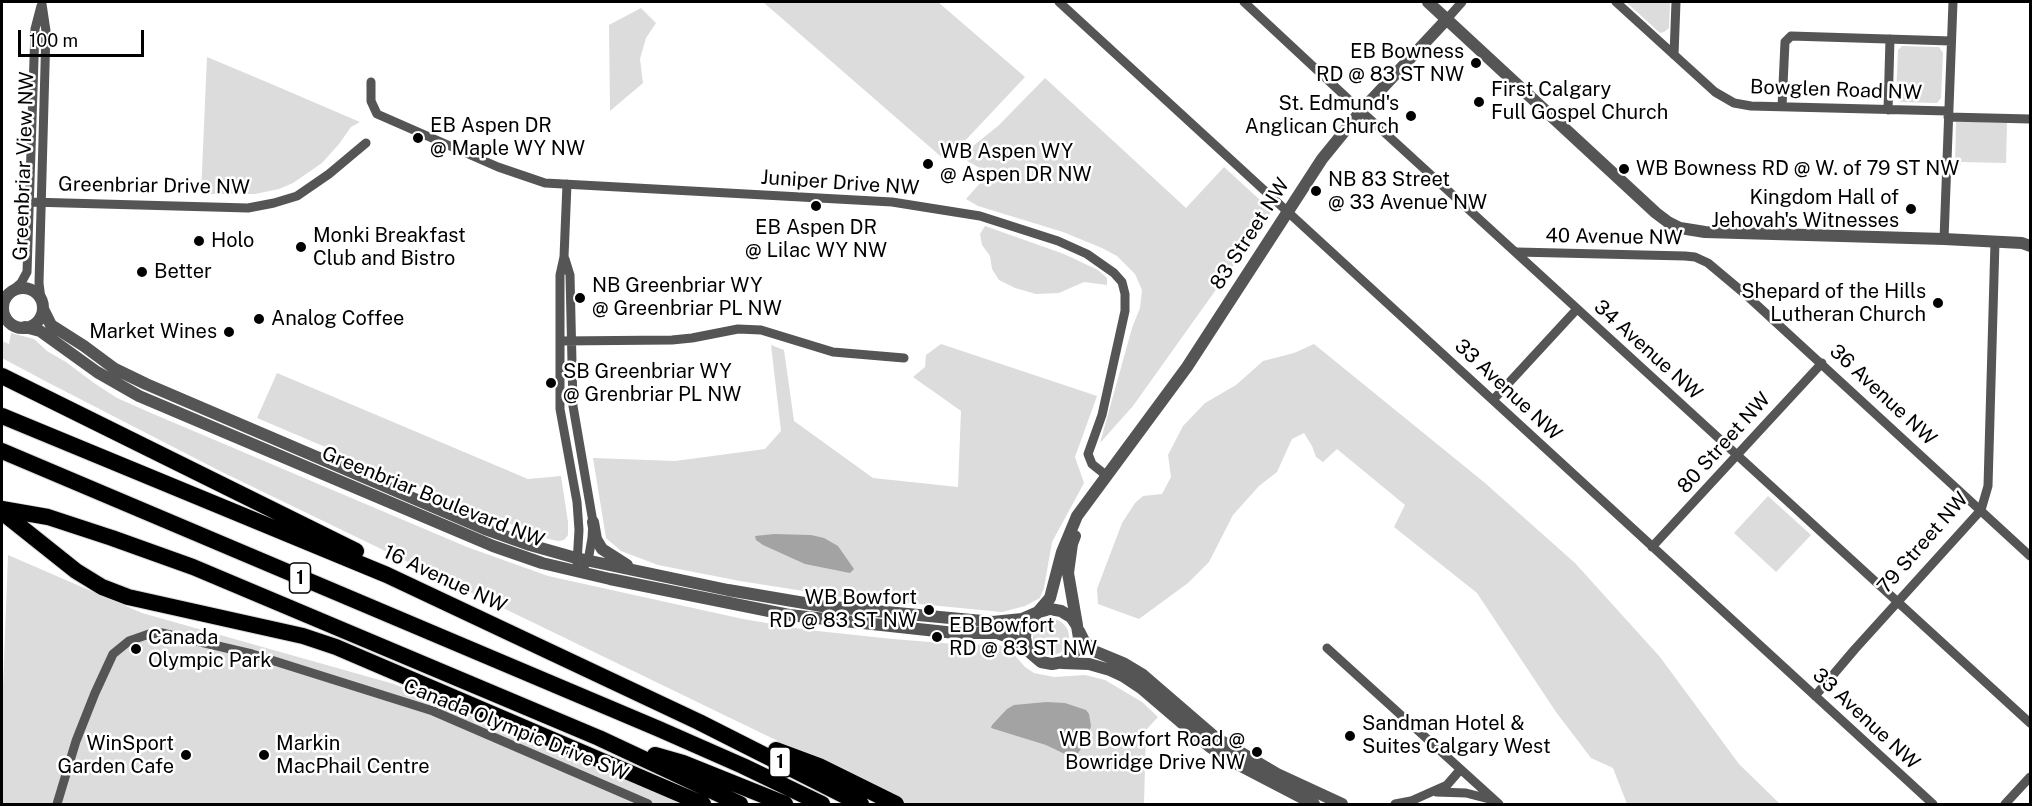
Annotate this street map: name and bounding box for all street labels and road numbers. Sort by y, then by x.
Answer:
street label: Greenbriar View NW [9,71,39,261]
street label: Bowglen Road NW [1750,75,1922,105]
street label: Juniper Drive NW [760,165,920,201]
street label: Greenbriar Drive NW [58,172,250,200]
street label: 83 Street NW [1205,174,1295,294]
street label: 40 Avenue NW [1545,224,1683,250]
street label: 34 Avenue NW [1589,295,1707,405]
street label: 33 Avenue NW [1449,334,1567,446]
street label: 36 Avenue NW [1825,339,1941,451]
street label: 80 Street NW [1672,388,1776,498]
street label: Greenbriar Boulevard NW [318,441,548,553]
street label: 79 Street NW [1872,487,1974,599]
street label: 16 Avenue NW [380,540,510,618]
road number: 1 [290,563,310,593]
street label: 33 Avenue NW [1807,663,1925,775]
street label: Canada Olympic Drive SW [400,674,632,786]
road number: 1 [770,747,790,777]

